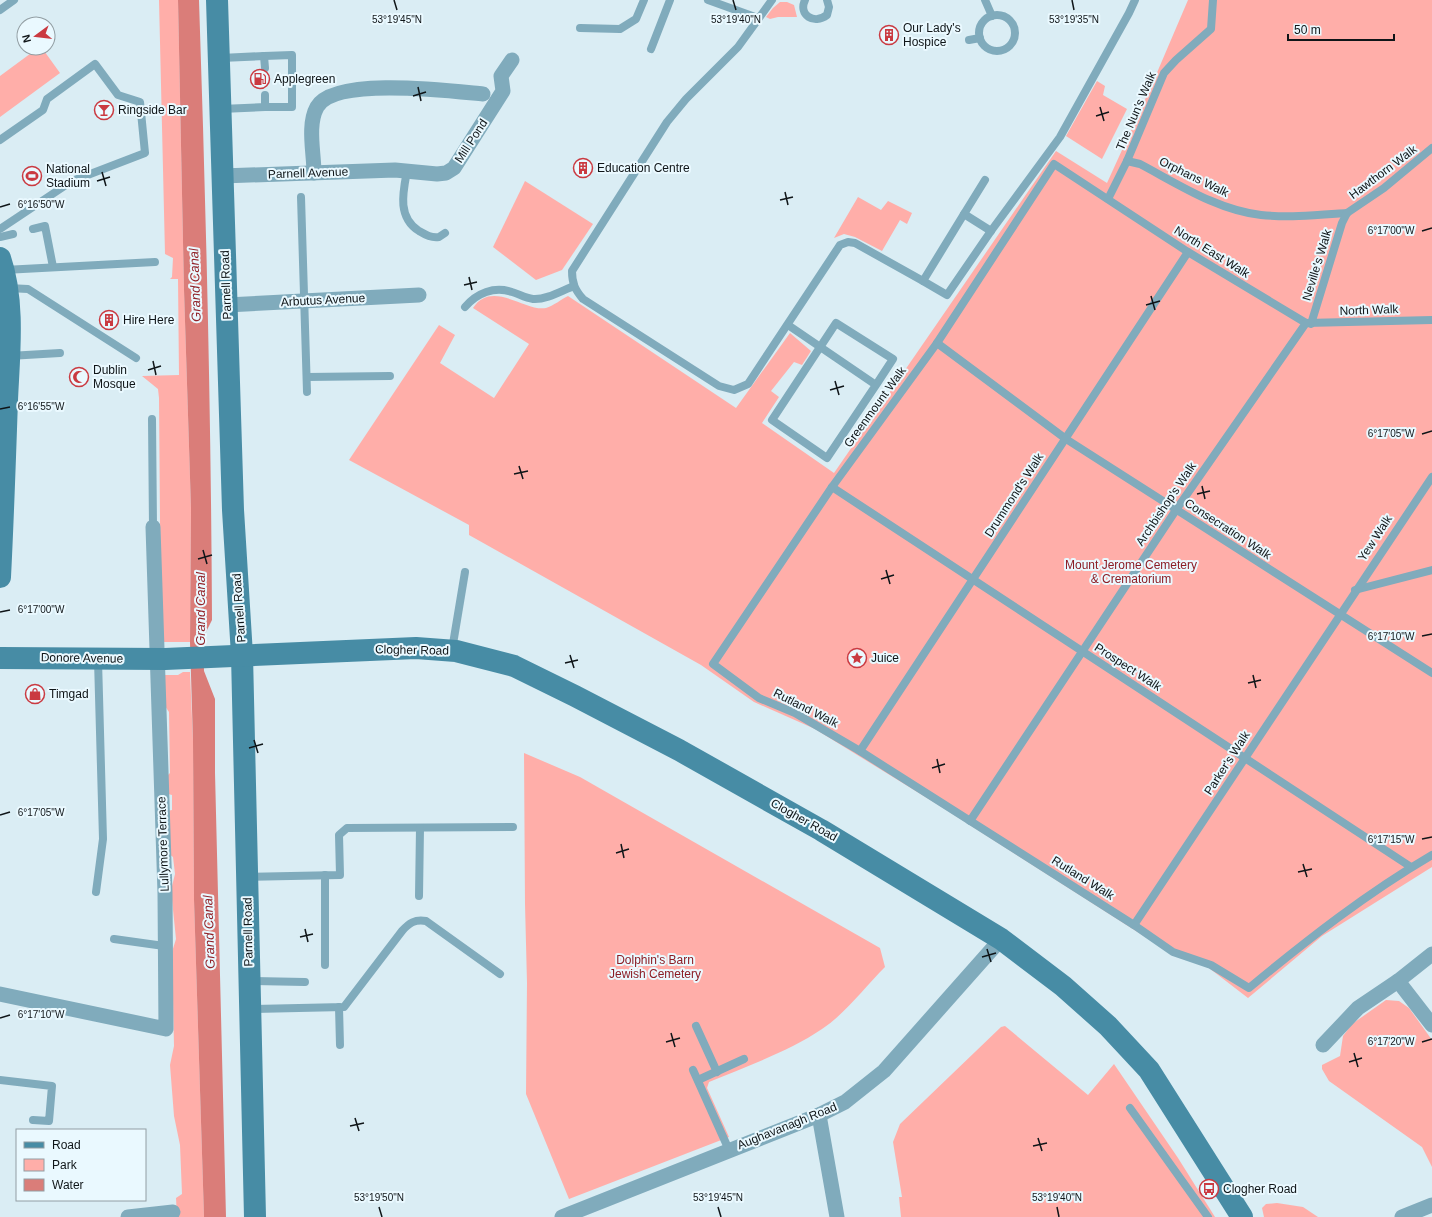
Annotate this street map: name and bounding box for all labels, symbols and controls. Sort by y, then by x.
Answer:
text: 53°19'45"N [372,14,422,25]
text: 53°19'40"N [711,14,761,25]
text: 53°19'35"N [1049,14,1099,25]
north arrow [16,16,56,56]
scale bar [1288,16,1394,42]
place label: Our Lady's Hospice [903,21,961,49]
text: 50 m [1294,23,1321,37]
building icon: Our Lady's Hospice [878,24,900,46]
text: N [20,33,33,44]
fuel station icon: Applegreen [249,68,271,90]
street label: The Nun's Walk [1113,69,1159,152]
place label: Applegreen [274,72,335,86]
bar icon: Ringside Bar [93,99,115,121]
place label: Ringside Bar [118,103,187,117]
street label: Mill Pond [452,116,490,166]
street label: Hawthorn Walk [1346,141,1420,202]
street label: Orphans Walk [1157,154,1232,200]
building icon: Education Centre [572,157,594,179]
place label: Education Centre [597,161,690,175]
place label: National Stadium [46,162,90,190]
sports icon: National Stadium [21,165,43,187]
street label: Parnell Avenue [268,165,349,181]
text: 6°16'50"W [18,199,65,210]
street label: North East Walk [1172,223,1253,281]
text: 6°17'00"W [1368,225,1415,236]
street label: Neville's Walk [1300,227,1335,302]
water label: Grand Canal [186,247,204,322]
street label: Parnell Road [218,250,234,320]
street label: Arbutus Avenue [280,291,366,309]
street label: North Walk [1339,302,1400,318]
building icon: Hire Here [98,309,120,331]
place label: Hire Here [123,313,175,327]
place label: Dublin Mosque [93,363,136,391]
street label: Greenmount Walk [841,363,910,450]
mosque icon: Dublin Mosque [68,366,90,388]
text: 6°16'55"W [18,401,65,412]
text: 6°17'05"W [1368,428,1415,439]
street label: Drummond's Walk [982,450,1047,540]
street label: Archbishop's Walk [1133,459,1200,548]
street label: Consecration Walk [1182,496,1275,563]
street label: Yew Walk [1355,512,1396,564]
park label: Mount Jerome Cemetery & Crematorium [1065,558,1197,586]
water label: Grand Canal [193,571,208,646]
street label: Parnell Road [230,573,248,643]
text: 6°17'00"W [18,604,65,615]
text: 6°17'10"W [1368,631,1415,642]
street label: Prospect Walk [1092,640,1165,694]
street label: Clogher Road [375,642,449,658]
place icon: Juice [846,647,868,669]
street label: Donore Avenue [41,650,124,666]
place label: Juice [871,651,899,665]
shop icon: Timgad [24,683,46,705]
street label: Rutland Walk [771,686,842,731]
place label: Timgad [49,687,89,701]
street label: Parker's Walk [1201,728,1253,798]
street label: Lullymore Terrace [154,796,172,892]
street label: Clogher Road [768,796,840,844]
text: 6°17'05"W [18,807,65,818]
text: 6°17'15"W [1368,834,1415,845]
street label: Rutland Walk [1049,853,1118,903]
water label: Grand Canal [200,894,218,969]
street label: Parnell Road [240,897,256,967]
park label: Dolphin's Barn Jewish Cemetery [609,953,701,981]
text: 6°17'10"W [18,1009,65,1020]
text: 6°17'20"W [1368,1036,1415,1047]
street label: Aughavanagh Road [735,1100,839,1152]
legend [16,1129,146,1201]
text: Road [52,1138,81,1152]
text: Park [52,1158,78,1172]
text: Water [52,1178,84,1192]
bus stop icon: Clogher Road [1198,1178,1220,1200]
place label: Clogher Road [1223,1182,1297,1196]
text: 53°19'50"N [354,1192,404,1203]
text: 53°19'45"N [693,1192,743,1203]
text: 53°19'40"N [1032,1192,1082,1203]

